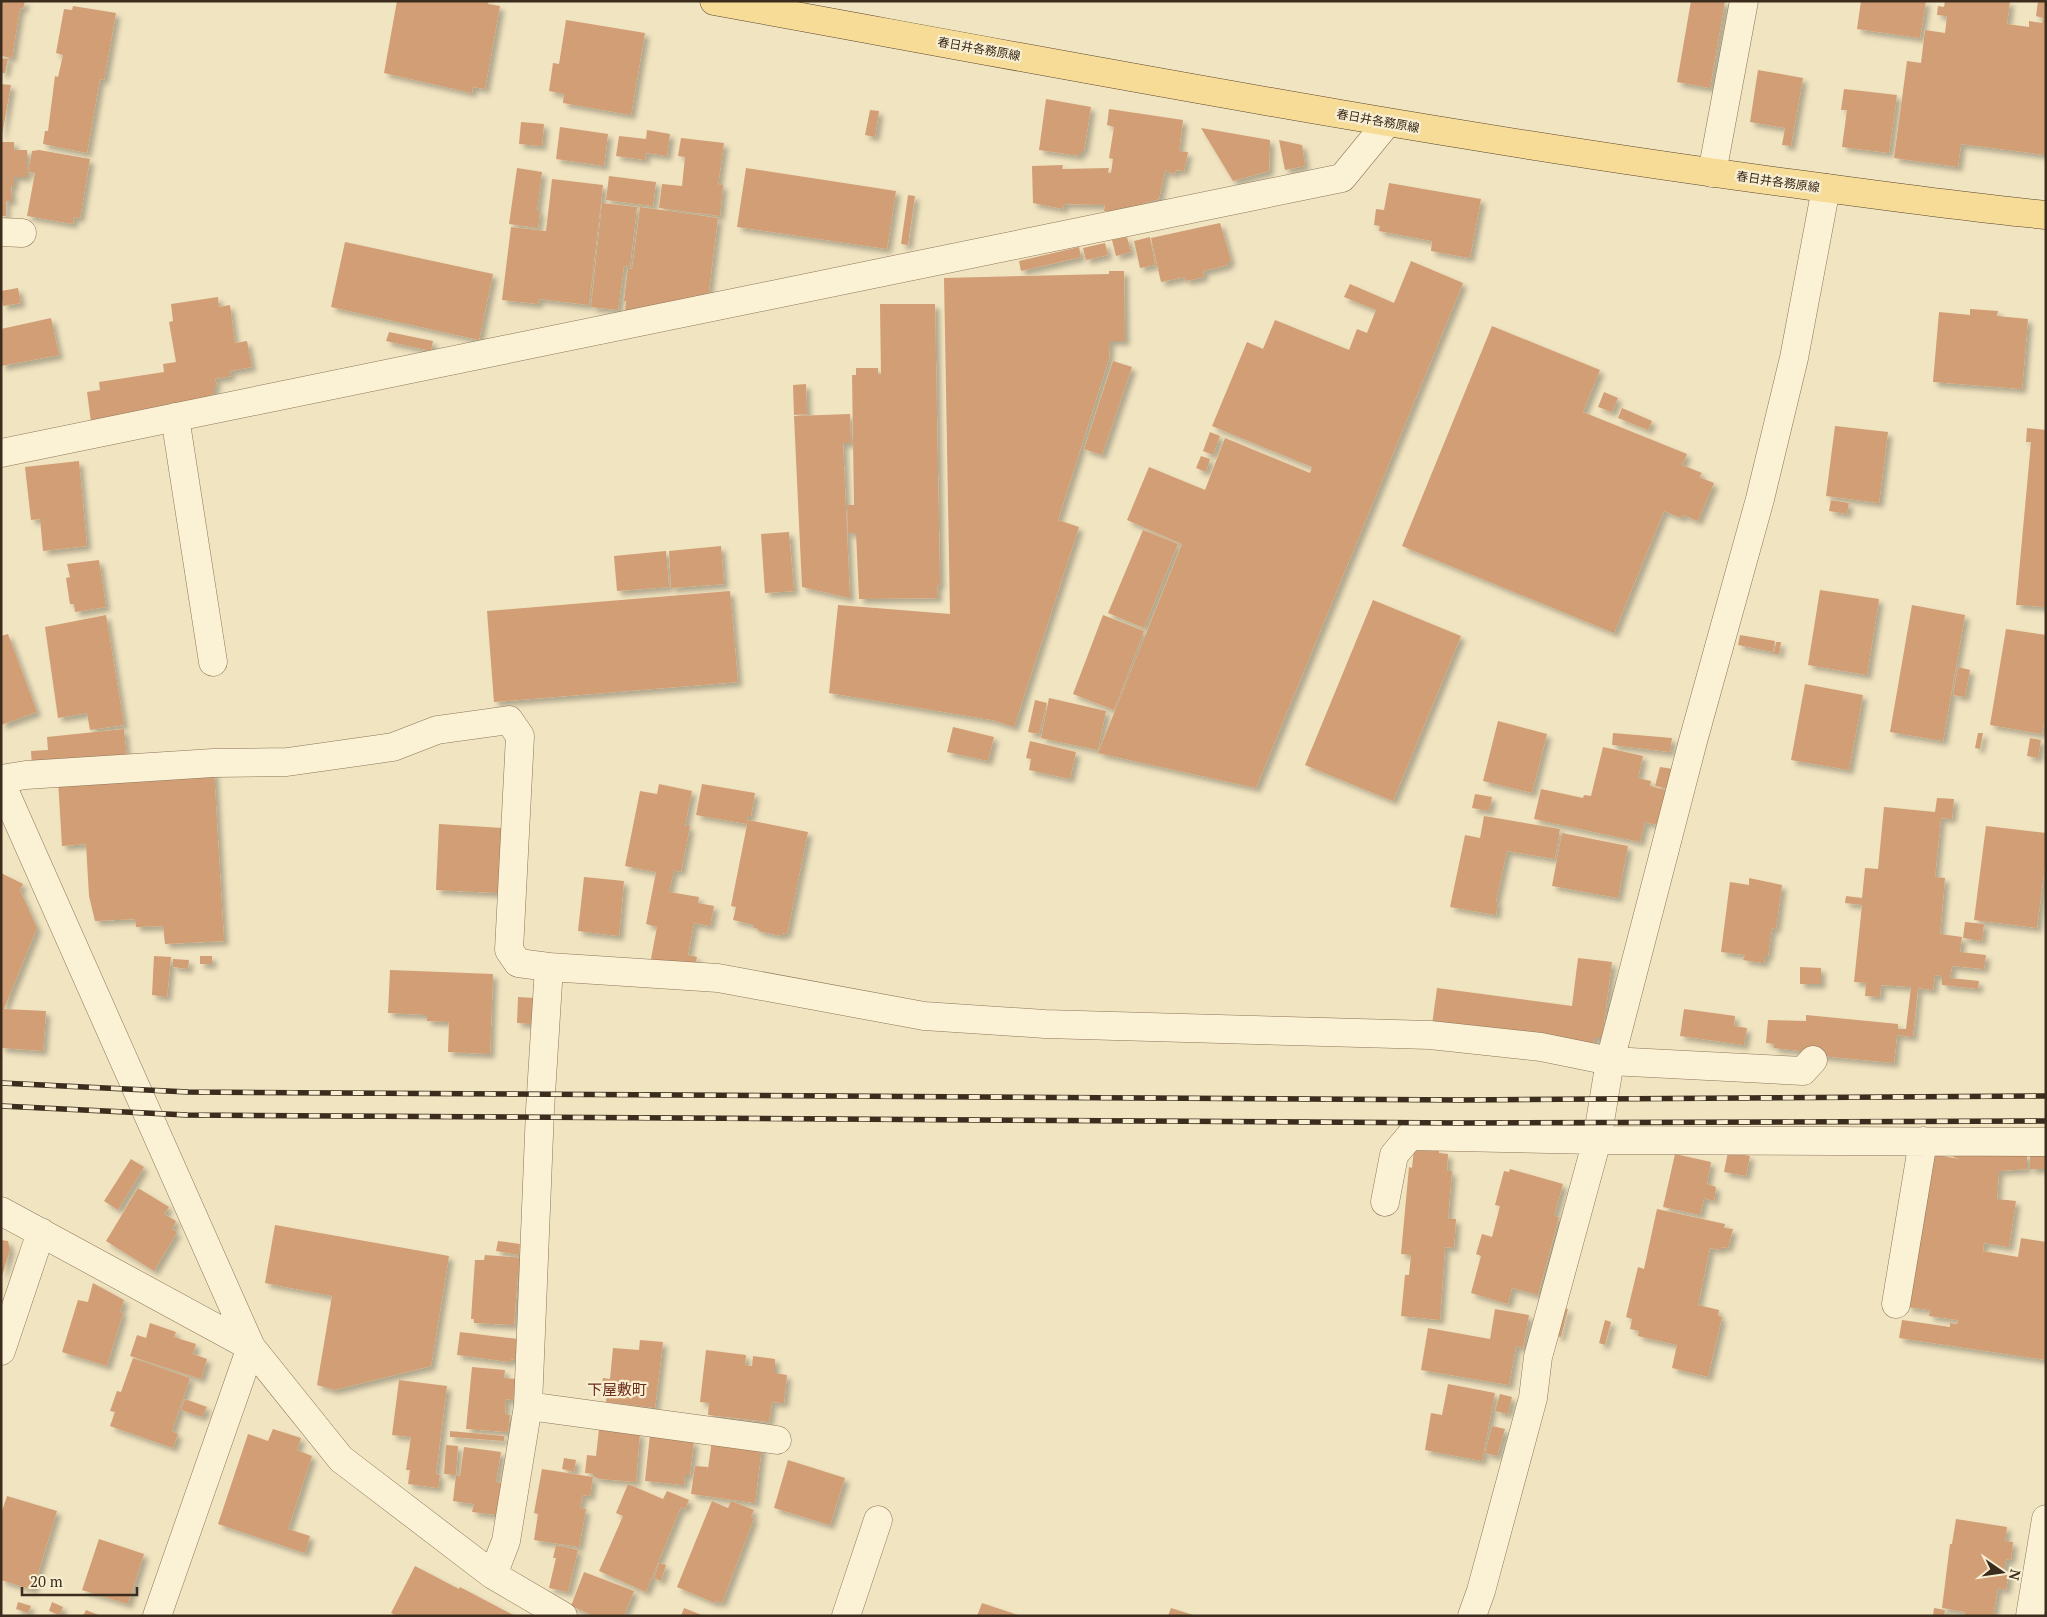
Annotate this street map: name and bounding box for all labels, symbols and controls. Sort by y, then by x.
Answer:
street label: 春日井各務原線 [936,34,1022,63]
street label: 春日井各務原線 [1335,106,1421,135]
street label: 春日井各務原線 [1735,168,1821,195]
district label: 下屋敷町 [587,1379,647,1399]
north arrow [1977,1547,2027,1597]
scale bar [22,1564,138,1596]
text: N [2005,1568,2026,1583]
text: 20 m [30,1571,63,1591]

